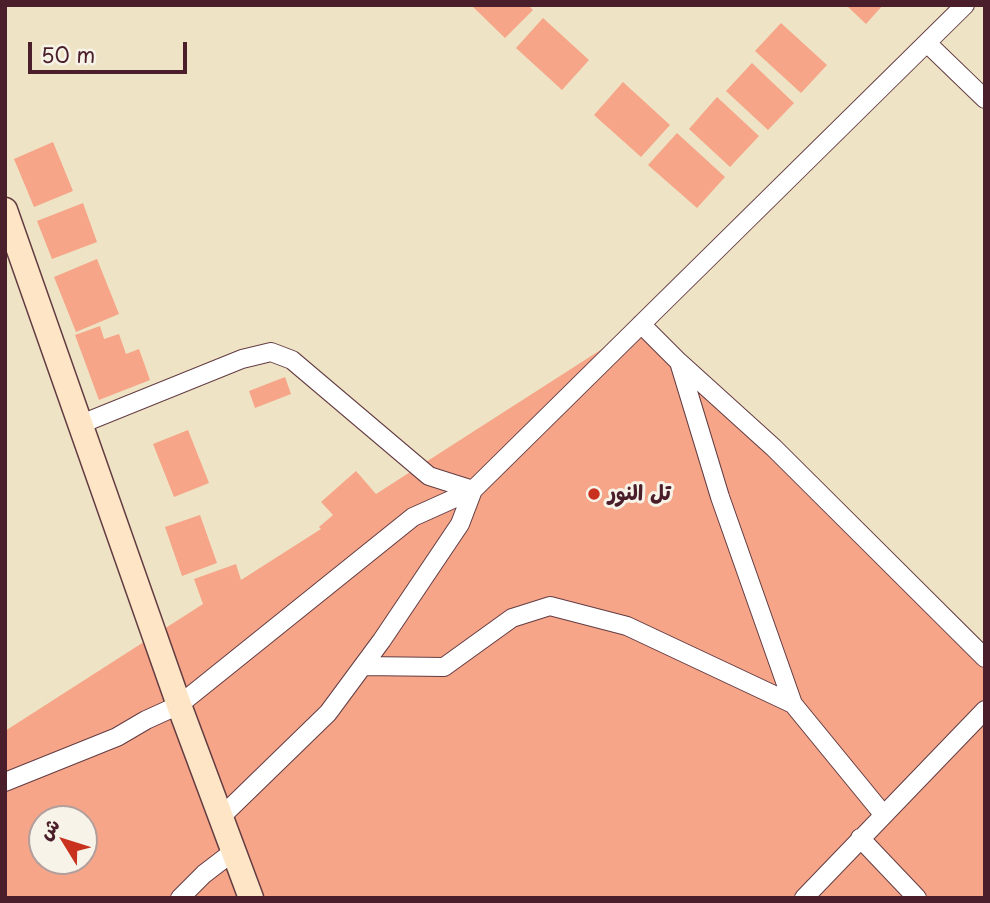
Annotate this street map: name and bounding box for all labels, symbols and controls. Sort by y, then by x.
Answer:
scale bar [32,28,191,72]
text: 50 m [41,38,95,70]
place label: تل النور [608,481,671,507]
marker: تل النور [586,486,602,502]
north arrow [28,805,98,875]
text: ش [31,811,65,845]

